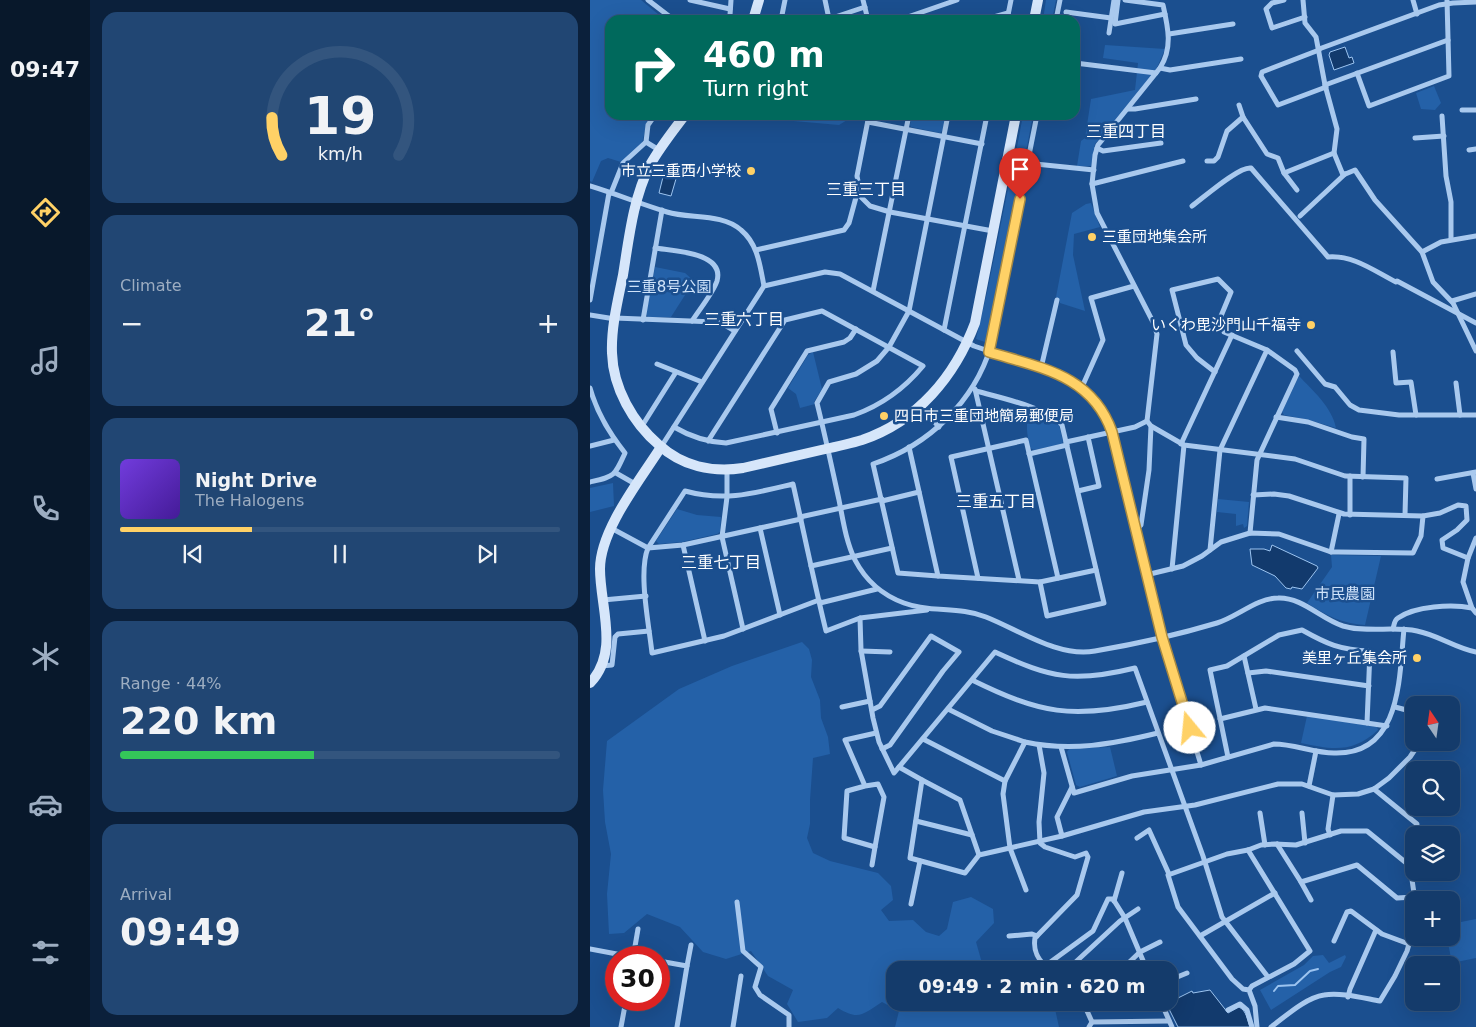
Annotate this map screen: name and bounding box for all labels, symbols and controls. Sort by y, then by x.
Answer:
icon: right [620,35,685,100]
text: 460 m [703,35,825,75]
text: 09:47 [10,57,80,82]
text: Turn right [703,76,808,101]
text: 19 [304,86,376,146]
district label: 三重四丁目 [1086,122,1166,141]
text: km/h [317,143,363,164]
pin [999,148,1041,199]
icon: arrive [1006,155,1034,183]
place label: 市立三重西小学校 [621,162,741,180]
marker: 市立三重西小学校 [745,165,757,177]
district label: 三重三丁目 [826,180,906,199]
icon: directions [28,195,63,230]
place label: 三重団地集会所 [1102,228,1207,246]
marker: 三重団地集会所 [1086,231,1098,243]
text: Climate [120,276,182,295]
park label: 三重8号公園 [627,278,711,296]
text: 21° [304,301,376,345]
text: − [120,307,143,340]
text: + [537,307,560,340]
district label: 三重六丁目 [704,310,784,329]
place label: いくわ毘沙門山千福寺 [1151,316,1301,334]
marker: いくわ毘沙門山千福寺 [1305,319,1317,331]
icon: music [28,343,63,378]
place label: 四日市三重団地簡易郵便局 [894,407,1074,425]
marker: 四日市三重団地簡易郵便局 [878,410,890,422]
text: Night Drive [195,469,317,491]
icon: phone [28,491,63,526]
text: The Halogens [195,491,304,510]
district label: 三重五丁目 [956,492,1036,511]
icon: previous [179,540,207,568]
icon: pause [326,540,354,568]
icon: next [473,540,501,568]
district label: 三重七丁目 [681,553,761,572]
park label: 市民農園 [1315,585,1375,603]
icon: climate [28,639,63,674]
place label: 美里ヶ丘集会所 [1302,649,1407,667]
marker: 美里ヶ丘集会所 [1411,652,1423,664]
text: Range · 44% [120,674,222,693]
north arrow [1405,696,1460,751]
map controls [1405,696,1460,1011]
text: 220 km [120,699,277,743]
position arrow [1163,701,1215,753]
button: search [1405,761,1460,816]
icon: car [28,787,63,822]
button: layers [1405,826,1460,881]
text: Arrival [120,885,172,904]
button: + [1405,891,1460,946]
text: 09:49 [120,910,241,954]
icon: filters [28,935,63,970]
speed limit sign: 30 [605,946,670,1011]
button: − [1405,956,1460,1011]
text: 09:49 · 2 min · 620 m [918,975,1146,997]

